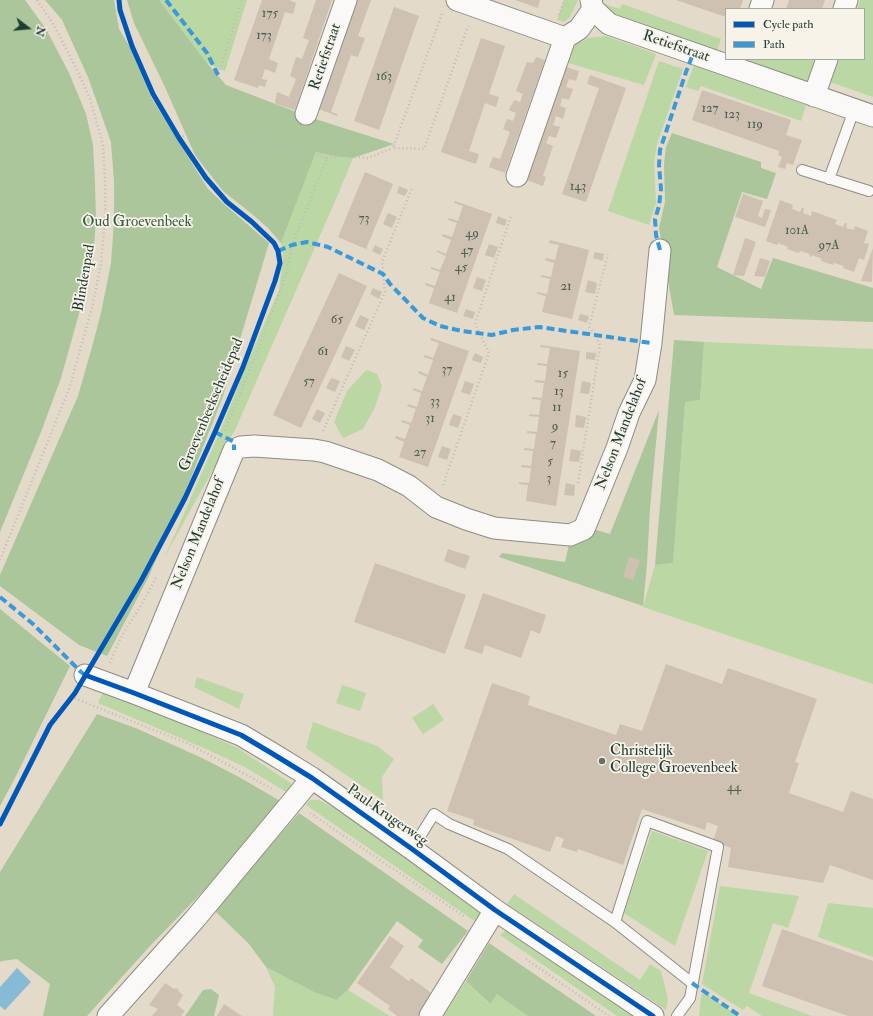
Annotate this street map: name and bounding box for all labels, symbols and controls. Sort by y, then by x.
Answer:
house number: 175 [262,6,278,22]
north arrow [8,8,48,48]
legend [725,8,865,60]
text: Cycle path [763,17,813,32]
street label: Retiefstraat [306,21,346,93]
text: N [32,25,48,38]
street label: Retiefstraat [640,27,712,67]
house number: 173 [256,28,272,44]
text: Path [763,37,785,52]
house number: 163 [376,69,392,85]
house number: 127 [701,101,719,117]
house number: 123 [724,107,740,123]
house number: 119 [747,117,763,133]
house number: 143 [570,179,586,195]
house number: 73 [359,211,369,227]
park label: Oud Groevenbeek [82,214,192,232]
house number: 101A [785,223,809,239]
house number: 49 [465,226,479,242]
house number: 97A [819,238,839,254]
street label: Blindenpad [70,243,100,313]
house number: 47 [461,243,473,259]
house number: 45 [455,260,467,276]
house number: 21 [560,279,572,295]
house number: 41 [444,290,456,306]
house number: 65 [331,312,343,328]
street label: Groevenbeekseheidepad [176,336,248,474]
house number: 61 [317,344,329,360]
house number: 37 [442,362,452,378]
house number: 15 [558,366,568,382]
house number: 57 [303,374,315,390]
street label: Nelson Mandelahof [592,376,652,492]
house number: 13 [554,384,564,400]
house number: 33 [430,394,440,410]
house number: 11 [552,400,562,416]
house number: 31 [425,411,435,427]
house number: 9 [552,419,558,435]
house number: 7 [550,436,556,452]
house number: 27 [414,445,426,461]
house number: 5 [547,454,553,470]
house number: 3 [547,471,551,487]
street label: Nelson Mandelahof [168,476,230,592]
place label: Christelijk College Groevenbeek [610,743,738,778]
marker: Christelijk College Groevenbeek [597,756,607,766]
house number: 44 [727,780,741,796]
street label: Paul Krugerweg [343,781,431,851]

